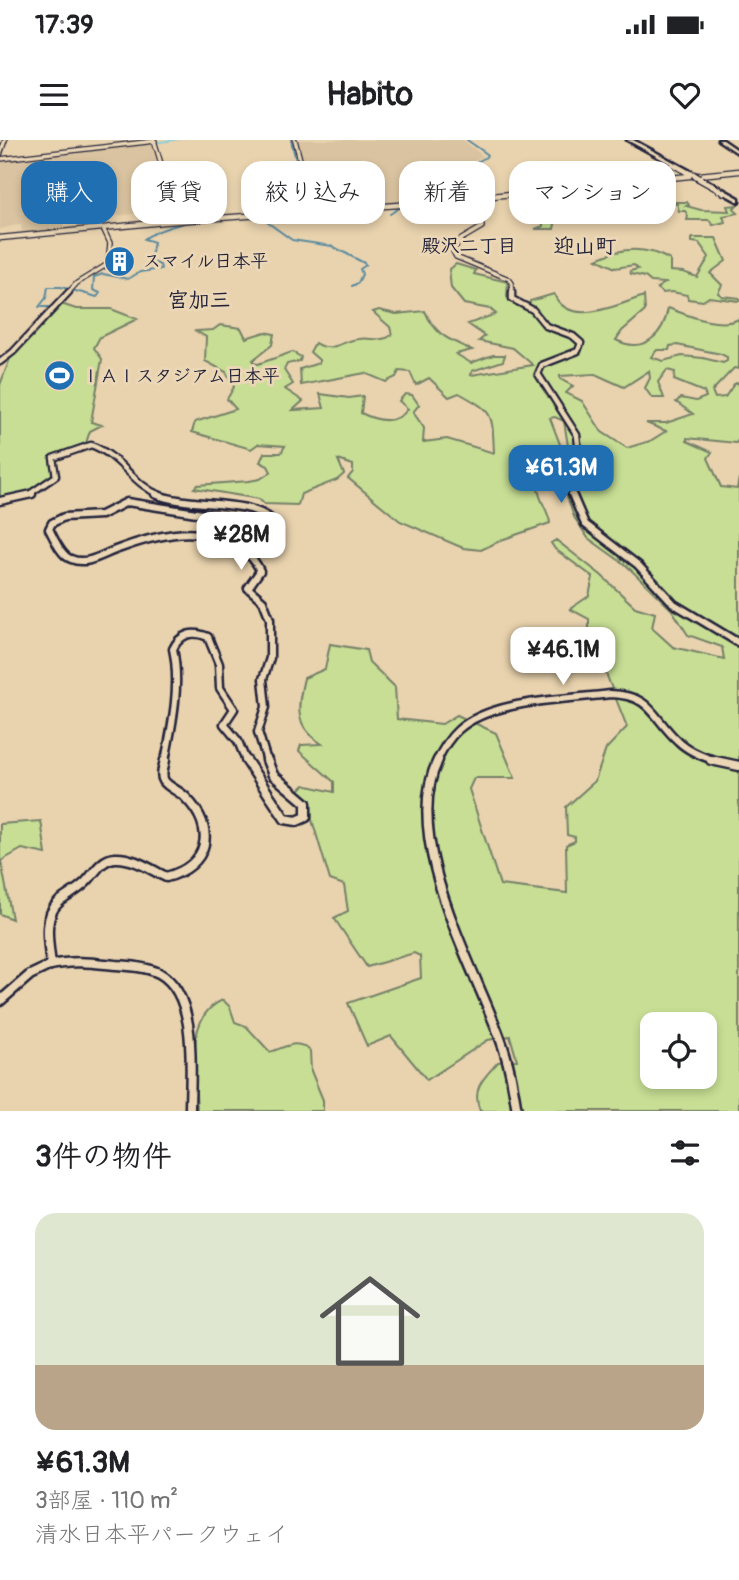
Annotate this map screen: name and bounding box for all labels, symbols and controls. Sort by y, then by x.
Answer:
text: 17:39 [35,9,94,41]
text: Habito [326,75,413,115]
icon: menu [35,76,73,114]
icon: heart [666,76,704,114]
chip: 購入 [21,161,117,224]
chip: 賃貸 [131,161,227,224]
chip: 絞り込み [241,161,385,224]
chip: 新着 [399,161,495,224]
chip: マンション [509,161,676,224]
district label: 迎山町 [554,233,617,260]
district label: 殿沢二丁目 [421,234,517,258]
building icon: スマイル日本平 [103,244,137,278]
place label: スマイル日本平 [143,250,268,273]
district label: 宮加三 [168,287,231,314]
sports icon: ＩＡＩスタジアム日本平 [42,359,76,393]
place label: ＩＡＩスタジアム日本平 [82,365,280,388]
pin: ¥61.3M [504,446,618,505]
text: ¥61.3M [525,453,597,482]
pin: ¥28M [200,512,282,572]
text: ¥28M [213,520,269,549]
pin: ¥46.1M [506,628,620,687]
text: ¥46.1M [526,635,600,664]
map controls [640,1012,717,1089]
button: locate [640,1012,717,1089]
icon: filters [666,1134,704,1172]
text: 3件の物件 [35,1138,172,1175]
icon: home [307,1258,433,1384]
text: ¥61.3M [35,1444,130,1481]
text: 3部屋 · 110 m² [35,1486,178,1515]
text: 清水日本平パークウェイ [35,1520,288,1549]

